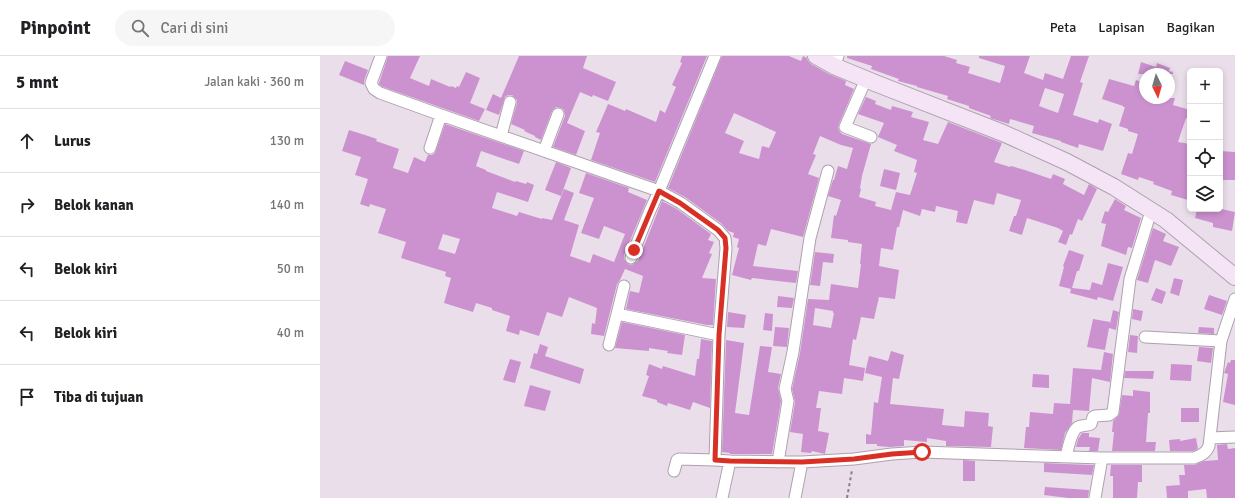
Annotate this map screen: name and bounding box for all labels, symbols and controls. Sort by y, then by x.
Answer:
search box [115,10,395,46]
text: Pinpoint [20,16,91,40]
icon: search [129,17,151,39]
text: Cari di sini [161,19,228,37]
text: Peta [1050,19,1076,36]
text: Lapisan [1098,19,1145,36]
text: Bagikan [1167,19,1215,36]
north arrow [1139,68,1175,104]
map controls [1187,68,1223,212]
button: + [1187,68,1223,104]
text: 5 mnt [16,72,58,93]
text: Jalan kaki · 360 m [205,74,304,90]
button: − [1187,104,1223,140]
icon: ahead [16,130,38,152]
text: Lurus [54,132,91,150]
text: 130 m [270,133,304,149]
button: locate [1187,140,1223,176]
button: layers [1187,176,1223,212]
icon: right [16,194,38,216]
text: Belok kanan [54,196,134,214]
text: 140 m [270,197,304,213]
route end [625,241,643,259]
icon: left [16,258,38,280]
text: Belok kiri [54,260,117,278]
text: 50 m [277,261,304,277]
icon: left [16,322,38,344]
text: Belok kiri [54,324,117,342]
text: 40 m [277,325,304,341]
icon: arrive [16,386,38,408]
text: Tiba di tujuan [54,388,144,406]
route start [913,443,931,461]

